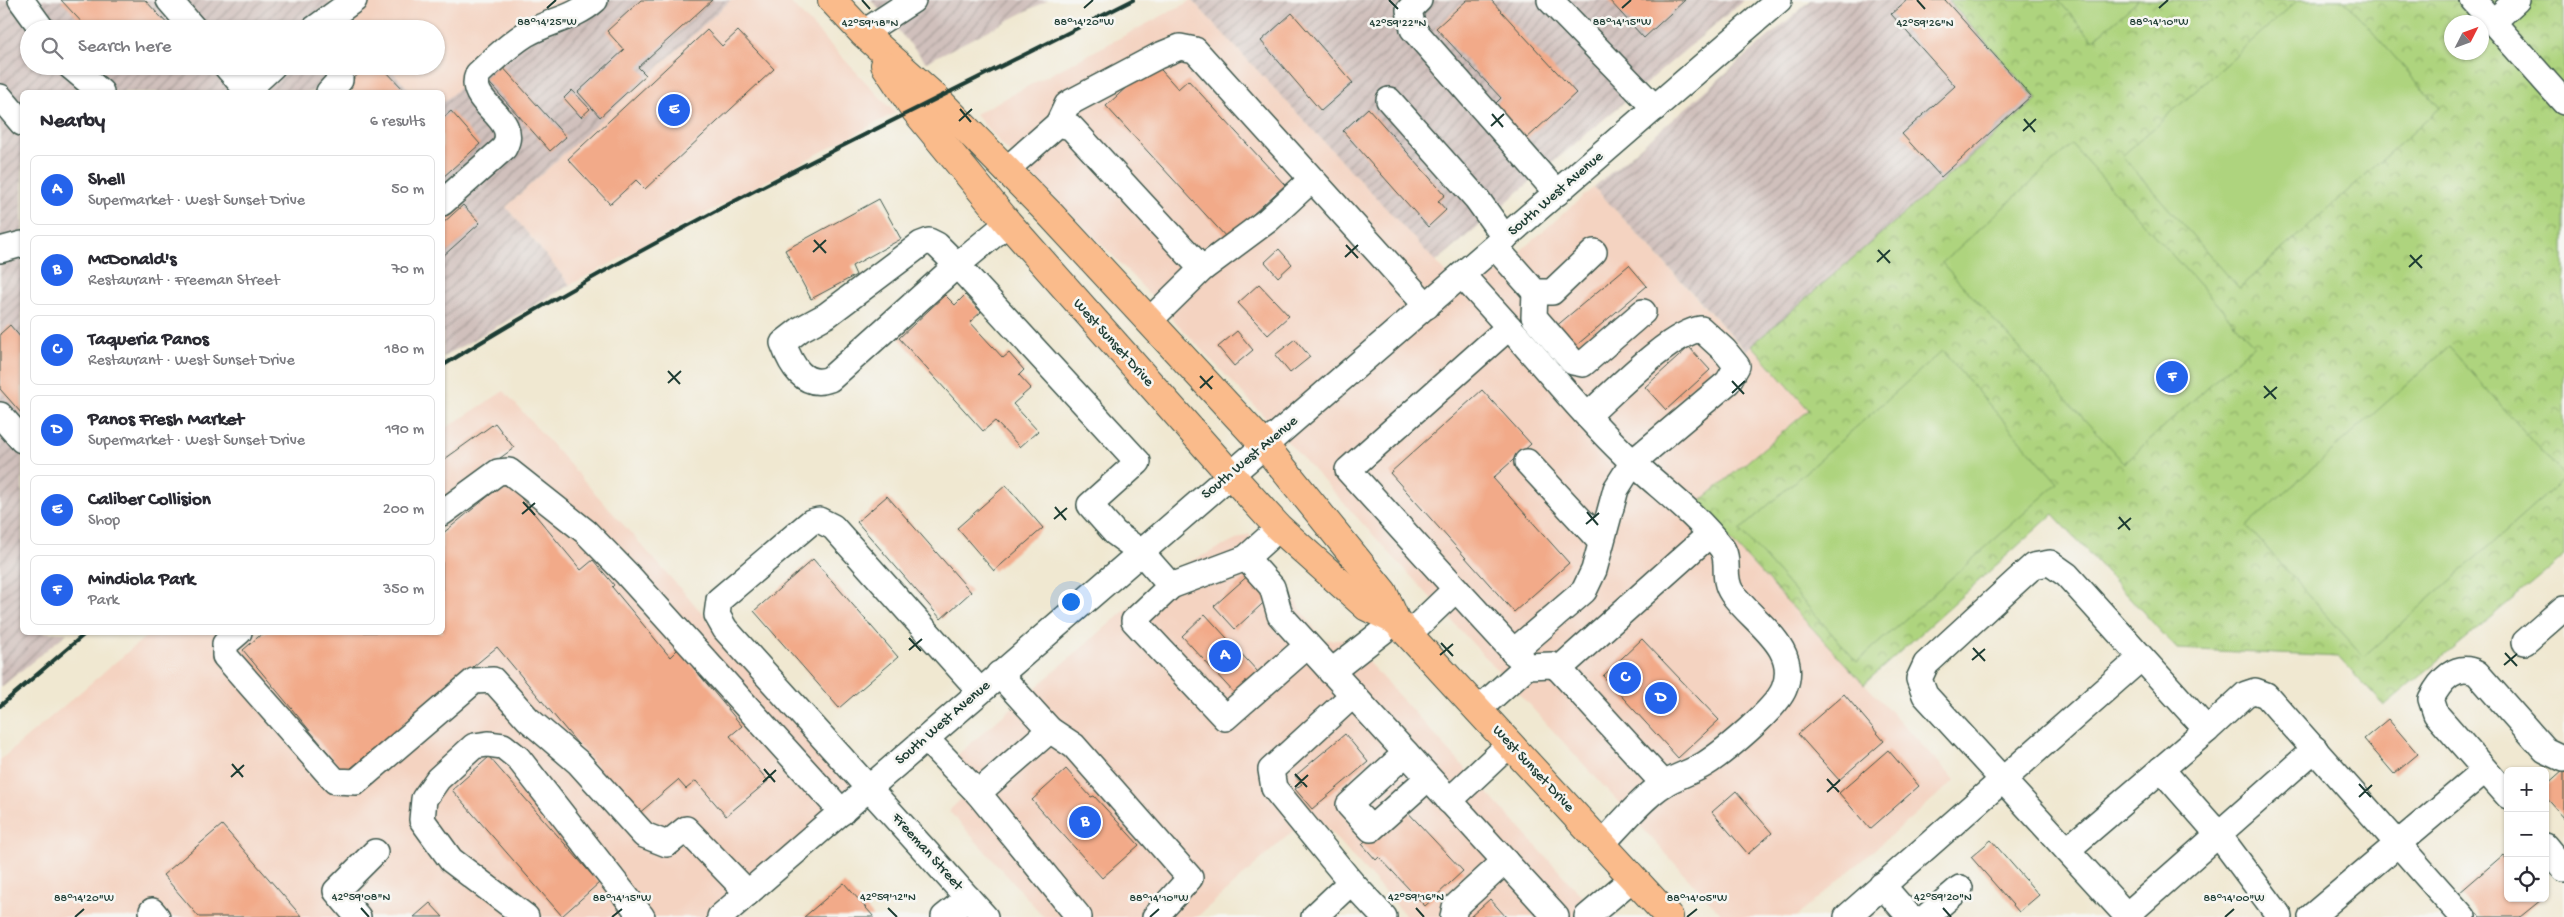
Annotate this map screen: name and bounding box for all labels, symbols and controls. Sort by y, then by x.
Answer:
north arrow [2444,15,2489,60]
text: 88°14'25"W [517,16,577,30]
text: 88°14'20"W [1054,16,1114,30]
text: 88°14'15"W [1593,16,1651,30]
text: 88°14'10"W [2130,16,2188,30]
text: 42°59'18"N [842,17,898,31]
text: 42°59'22"N [1370,17,1427,31]
text: 42°59'26"N [1896,17,1954,31]
search box [20,20,445,75]
icon: search [38,34,66,62]
text: Search here [78,36,172,59]
pin: E [658,91,690,129]
text: Nearby [40,110,105,135]
text: 6 results [370,113,425,132]
street label: South West Avenue [1505,148,1607,240]
text: Shell [88,169,125,192]
text: A [52,181,62,200]
text: 50 m [391,181,424,200]
text: Supermarket · West Sunset Drive [88,192,305,211]
text: McDonald's [88,249,177,272]
text: B [53,261,61,280]
text: 70 m [391,261,424,280]
text: Restaurant · Freeman Street [88,272,279,291]
street label: West Sunset Drive [1069,295,1157,391]
text: Taqueria Panos [88,329,209,352]
text: C [53,341,61,360]
text: 180 m [385,341,424,360]
text: Restaurant · West Sunset Drive [88,352,295,371]
pin: F [2156,358,2188,396]
text: Panos Fresh Market [88,409,244,432]
street label: South West Avenue [1198,412,1302,504]
text: D [52,421,62,440]
text: 190 m [385,421,424,440]
text: Supermarket · West Sunset Drive [88,432,305,451]
text: Caliber Collision [88,489,211,512]
text: E [52,501,62,520]
text: 200 m [383,501,424,520]
text: Shop [88,512,120,531]
text: Mindiola Park [88,569,195,592]
text: F [53,581,61,600]
text: 350 m [383,581,424,600]
your location [1058,589,1084,615]
text: Park [88,592,119,611]
pin: A [1209,637,1241,675]
pin: C [1609,659,1641,697]
street label: South West Avenue [892,677,994,769]
pin: D [1645,679,1677,717]
street label: West Sunset Drive [1488,722,1578,816]
map controls [2504,767,2549,902]
button: + [2504,767,2549,812]
pin: B [1069,803,1101,841]
street label: Freeman Street [887,809,968,896]
button: − [2504,812,2549,857]
button: locate [2504,857,2549,902]
text: 42°59'08"N [332,891,390,905]
text: 42°59'12"N [860,891,916,905]
text: 42°59'16"N [1388,891,1444,905]
text: 42°59'20"N [1914,891,1972,905]
text: 88°14'20"W [54,892,114,906]
text: 88°14'15"W [593,892,651,906]
text: 88°14'10"W [1130,892,1188,906]
text: 88°14'05"W [1667,892,1727,906]
text: 88°14'00"W [2204,892,2264,906]

